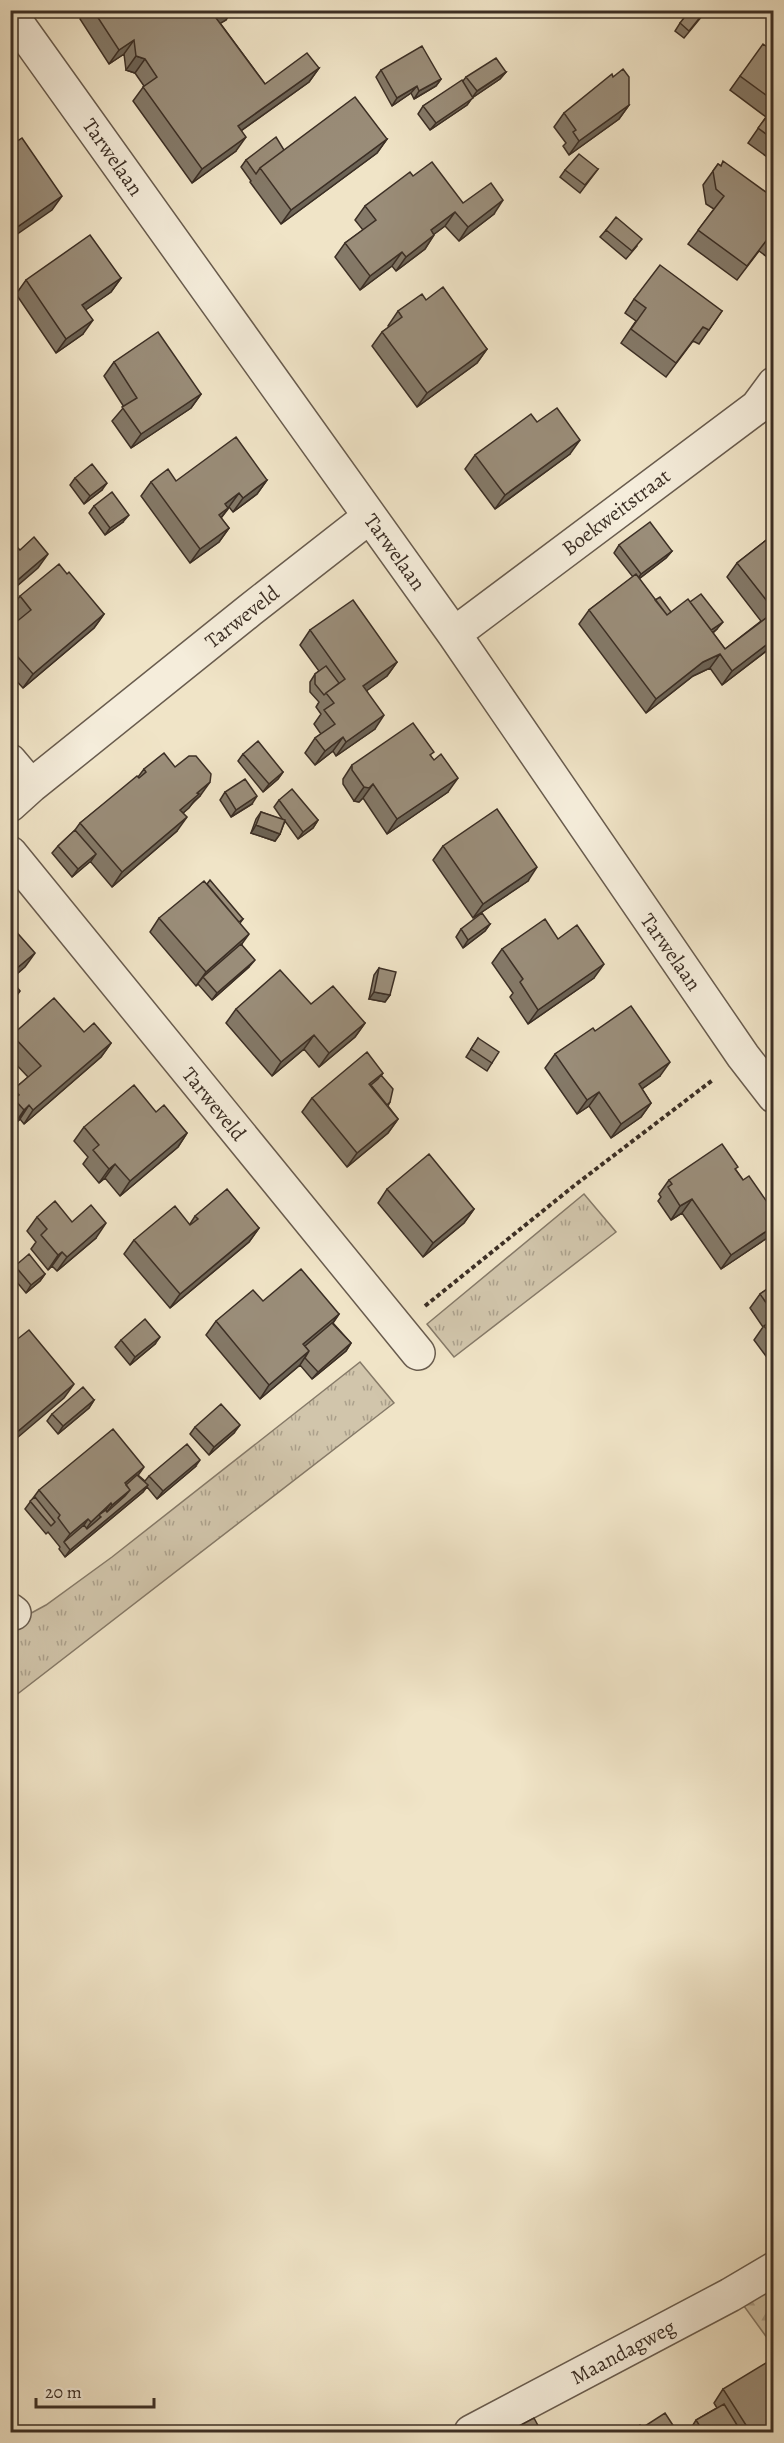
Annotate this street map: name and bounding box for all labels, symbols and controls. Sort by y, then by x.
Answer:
street label: Tarwelaan [76,113,150,201]
street label: Boekweitstraat [556,462,676,562]
street label: Tarwelaan [358,508,432,596]
street label: Tarweveld [199,579,286,655]
street label: Tarwelaan [634,908,708,996]
street label: Tarweveld [176,1061,253,1147]
street label: Maandagweg [566,2313,681,2391]
scale bar [36,2371,154,2409]
text: 20 m [45,2380,82,2404]

